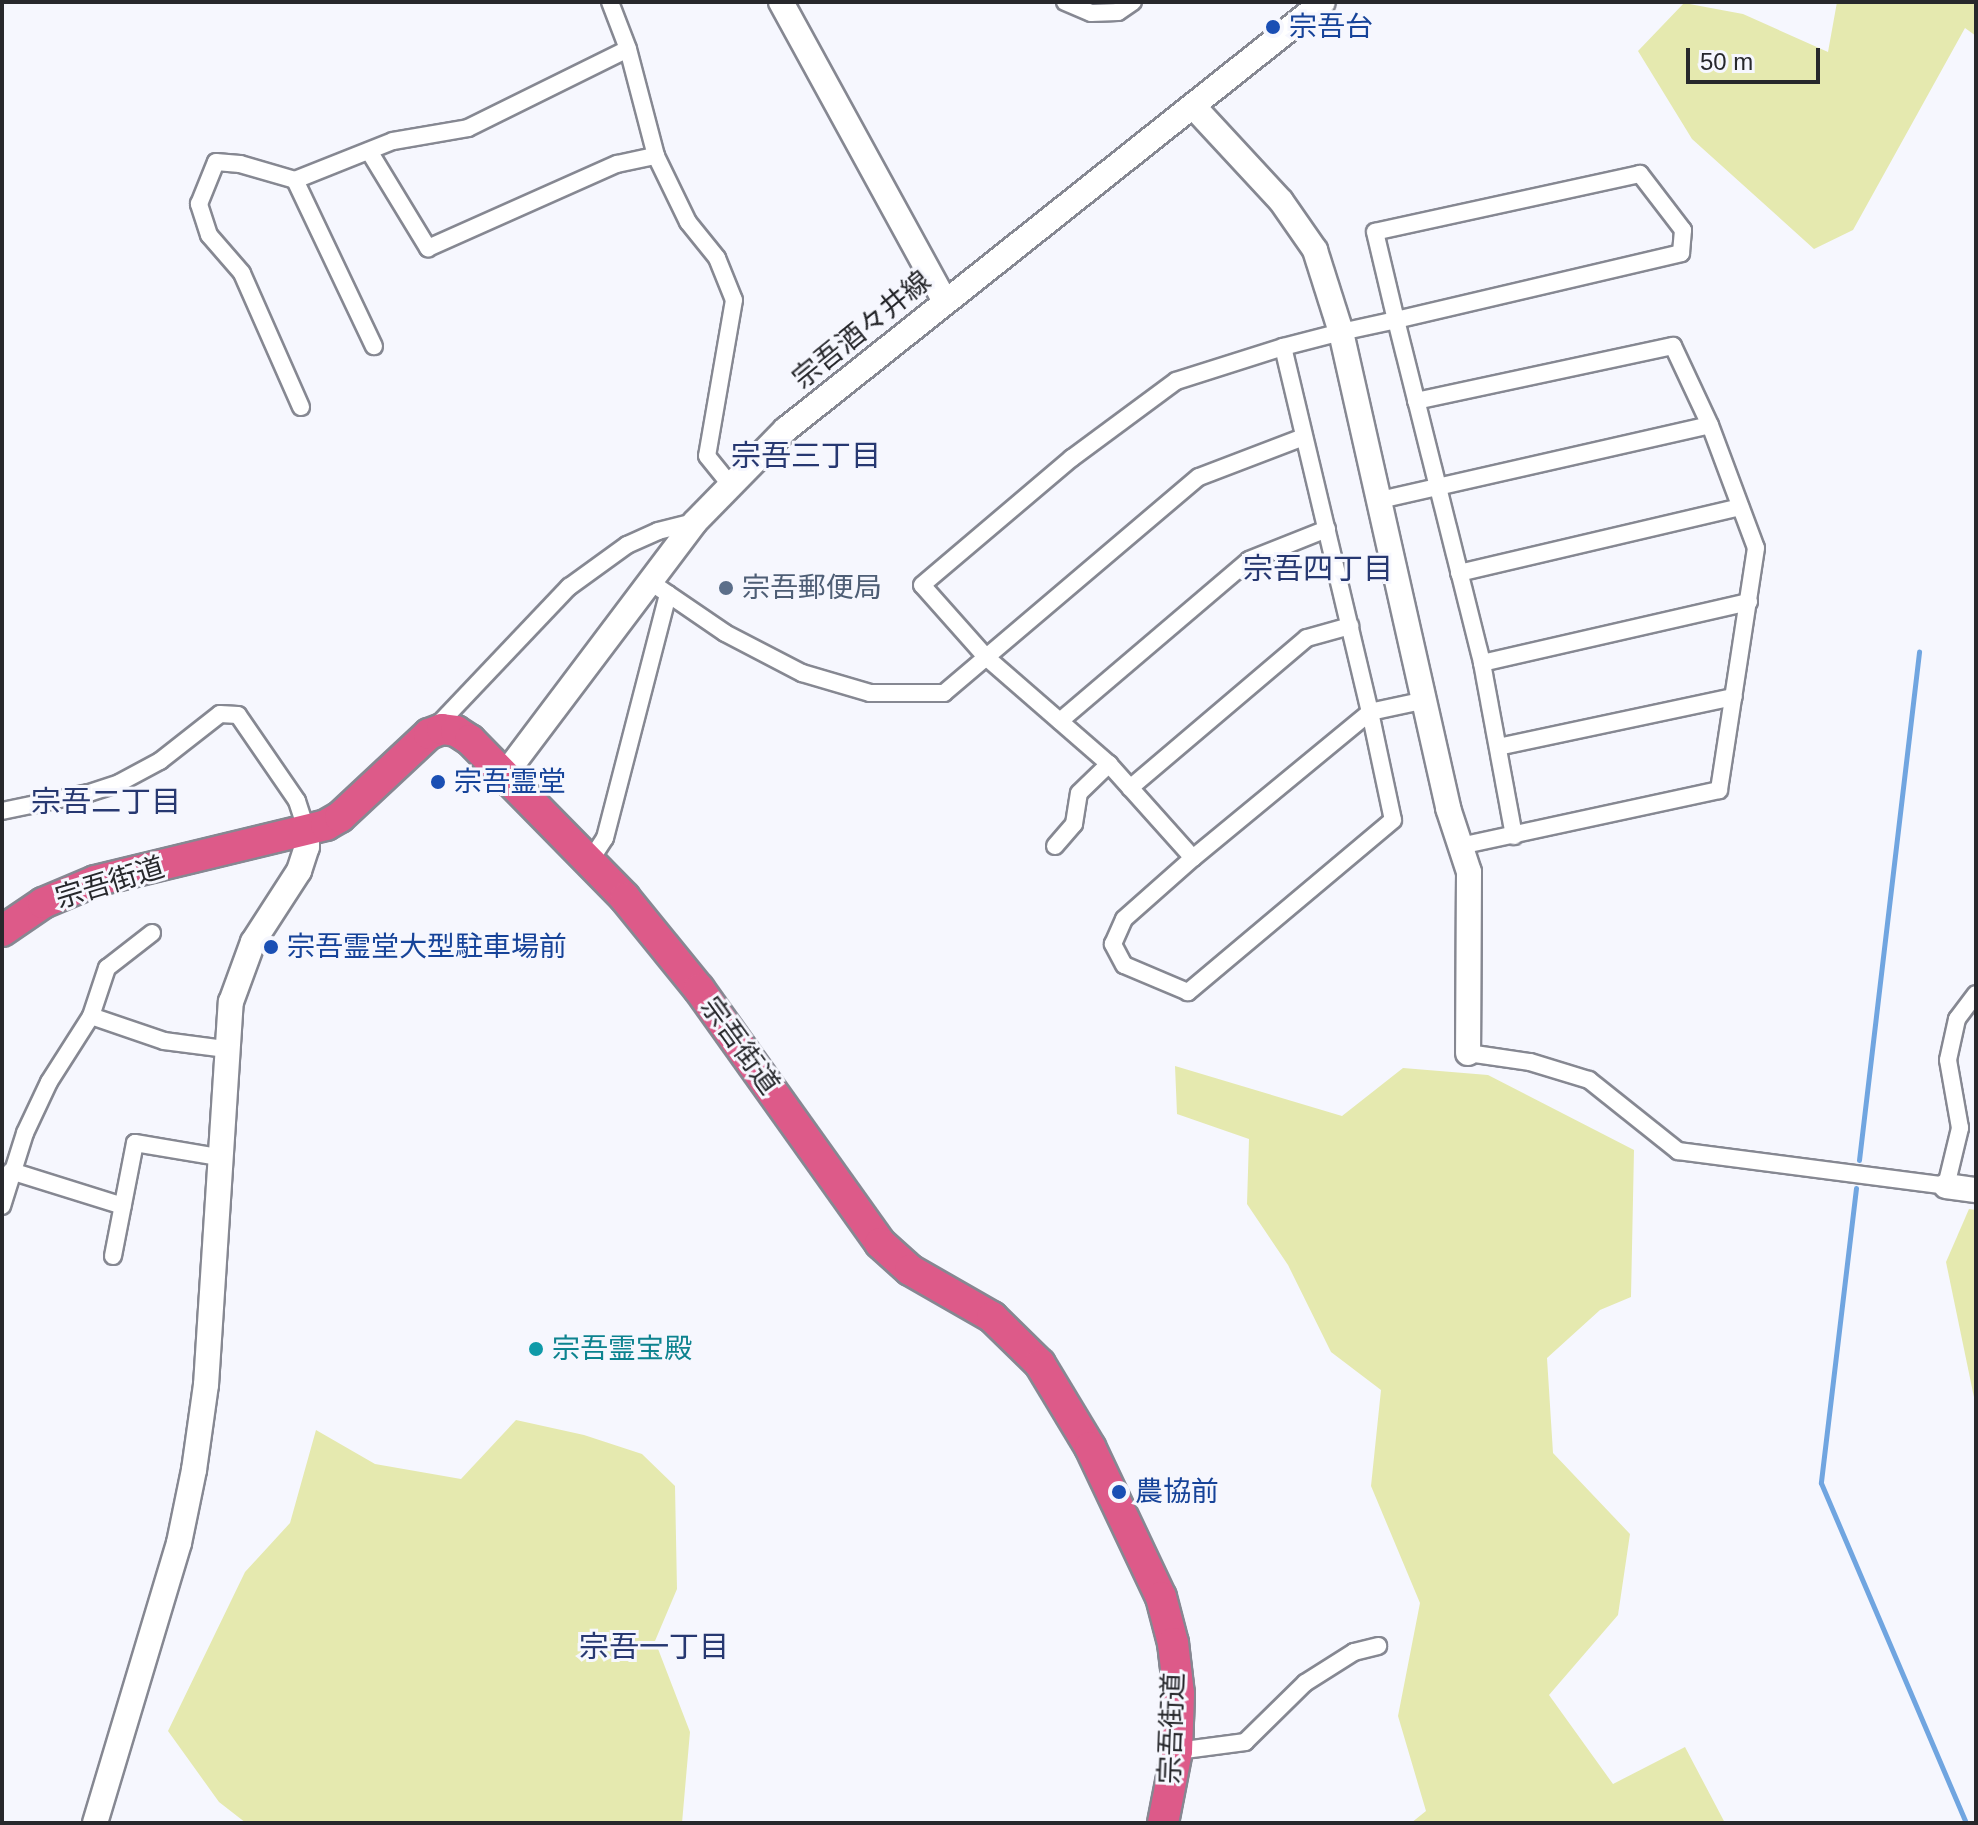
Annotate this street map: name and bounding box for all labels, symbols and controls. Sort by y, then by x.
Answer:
place label: 宗吾台 [1289,10,1373,44]
marker: 宗吾台 [1264,18,1282,36]
scale bar [1690,32,1824,82]
text: 50 m [1700,48,1753,75]
street label: 宗吾酒々井線 [786,264,938,396]
district label: 宗吾三丁目 [731,438,881,474]
district label: 宗吾四丁目 [1243,551,1393,587]
place label: 宗吾郵便局 [742,571,882,605]
marker: 宗吾郵便局 [717,579,735,597]
place label: 宗吾霊堂 [454,765,566,799]
marker: 宗吾霊堂 [429,773,447,791]
district label: 宗吾二丁目 [31,784,181,820]
street label: 宗吾街道 [52,851,168,915]
place label: 宗吾霊堂大型駐車場前 [287,930,567,964]
marker: 宗吾霊堂大型駐車場前 [262,938,280,956]
street label: 宗吾街道 [693,991,787,1101]
place label: 宗吾霊宝殿 [552,1332,692,1366]
marker: 宗吾霊宝殿 [527,1340,545,1358]
place label: 農協前 [1135,1475,1219,1509]
marker: 農協前 [1110,1483,1128,1501]
district label: 宗吾一丁目 [579,1629,729,1665]
street label: 宗吾街道 [1153,1671,1191,1785]

